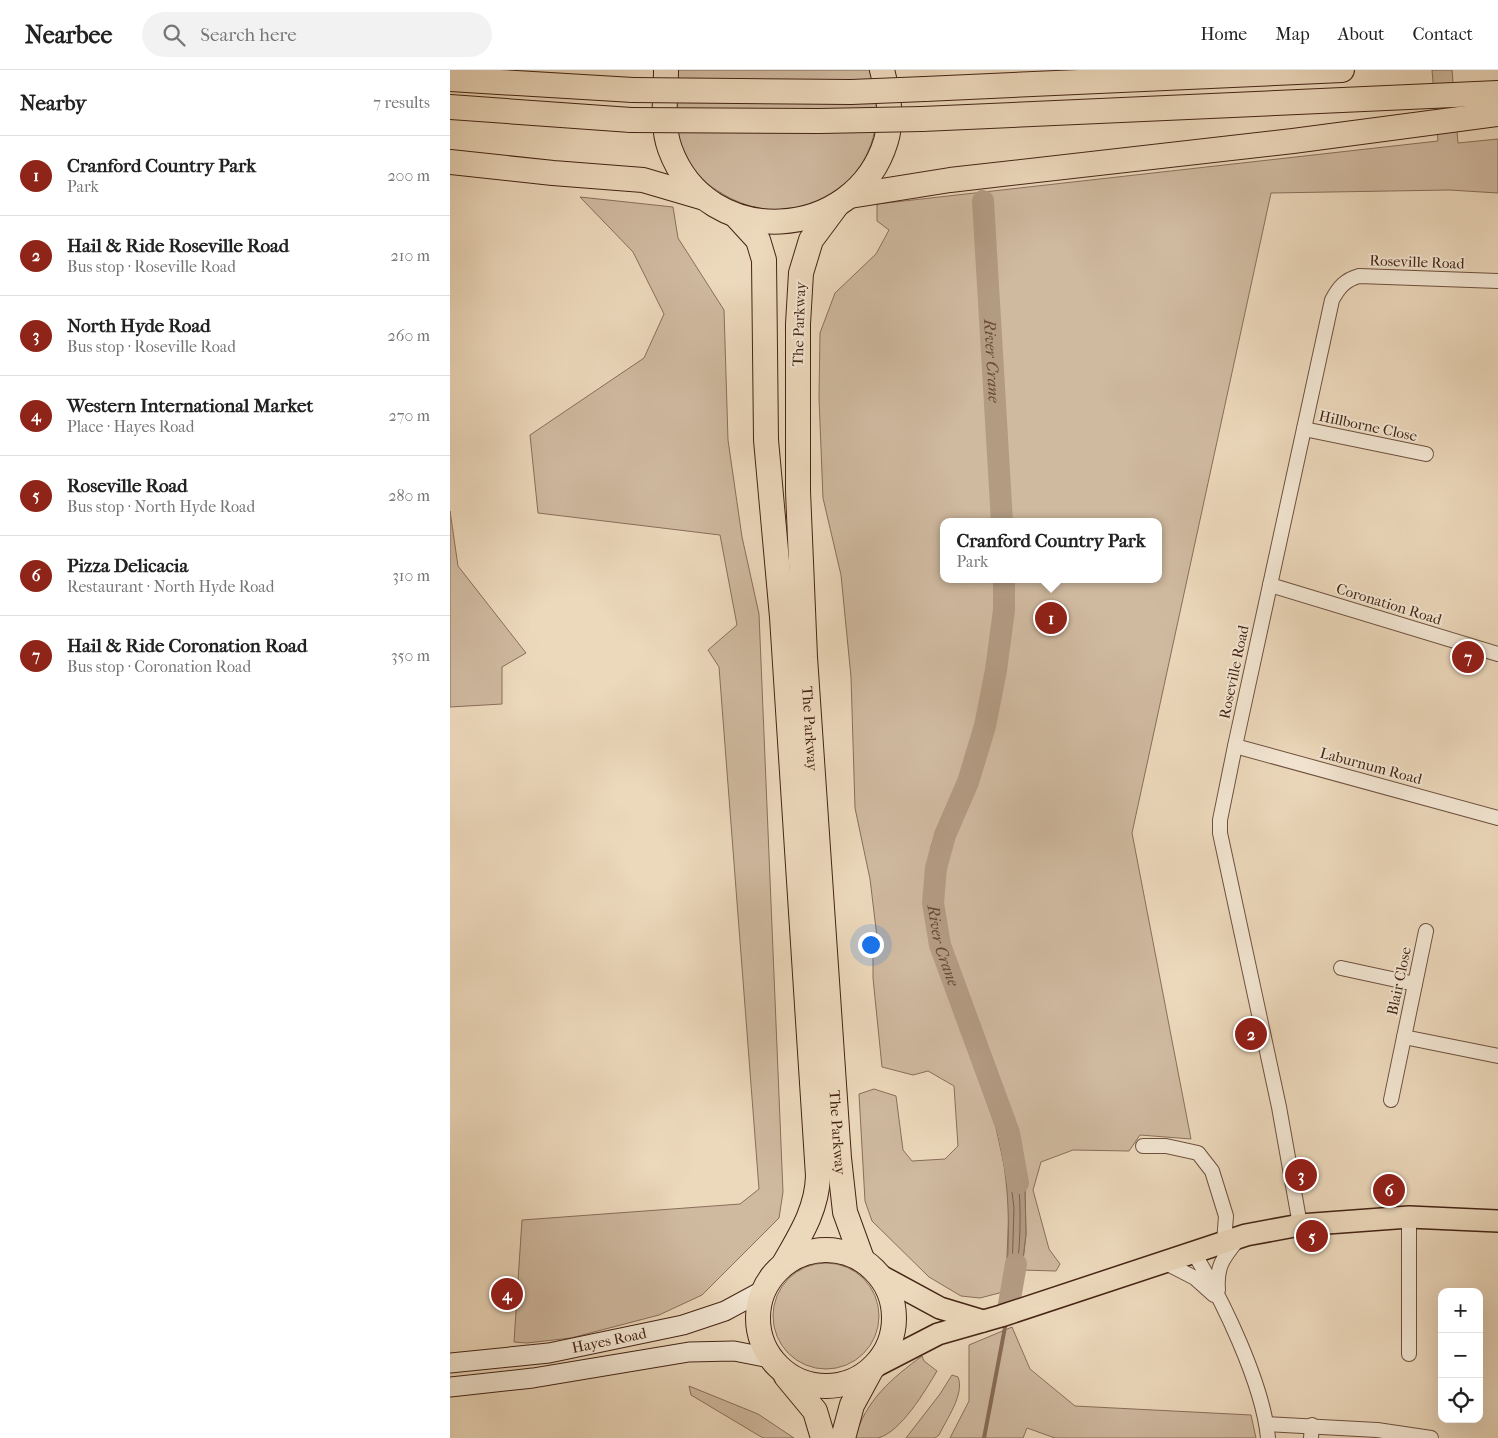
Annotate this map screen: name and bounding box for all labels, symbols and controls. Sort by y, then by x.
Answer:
search box [142,12,492,57]
text: Nearbee [25,21,112,49]
icon: search [160,21,188,49]
text: Search here [200,24,297,46]
text: Home [1200,24,1247,45]
text: Map [1275,24,1310,45]
text: About [1338,24,1384,45]
text: Contact [1412,24,1473,45]
text: Nearby [20,91,86,115]
text: 7 results [373,93,430,112]
text: Cranford Country Park [67,155,256,177]
text: 1 [33,166,39,185]
text: 200 m [387,166,430,185]
text: Park [67,177,99,196]
text: Hail & Ride Roseville Road [67,235,289,257]
text: 2 [32,246,40,265]
text: 210 m [391,246,430,265]
street label: Roseville Road [1369,251,1466,273]
text: Bus stop · Roseville Road [67,257,236,276]
street label: The Parkway [789,280,810,367]
text: North Hyde Road [67,315,211,337]
water label: River Crane [980,318,1004,403]
text: 3 [33,326,39,345]
text: 260 m [388,326,430,345]
text: Bus stop · Roseville Road [67,337,236,356]
text: Western International Market [67,395,313,417]
text: 4 [31,406,41,425]
text: 270 m [389,406,430,425]
street label: Hillborne Close [1317,407,1419,445]
text: Place · Hayes Road [67,417,194,436]
text: Roseville Road [67,475,188,497]
text: 5 [33,486,39,505]
text: 280 m [388,486,430,505]
text: Bus stop · North Hyde Road [67,497,255,516]
popup [940,518,1162,583]
text: Cranford Country Park [956,530,1146,552]
text: Park [956,552,988,571]
text: Pizza Delicacia [67,555,188,577]
text: 6 [32,566,40,585]
text: 310 m [392,566,430,585]
text: Restaurant · North Hyde Road [67,577,274,596]
street label: Coronation Road [1334,579,1445,629]
pin: 1 [1035,599,1067,637]
street label: Roseville Road [1215,623,1253,720]
text: Hail & Ride Coronation Road [67,635,307,657]
pin: 7 [1452,638,1484,676]
text: 7 [32,646,40,665]
text: 350 m [391,646,430,665]
text: Bus stop · Coronation Road [67,657,251,676]
street label: The Parkway [798,685,822,773]
street label: Laburnum Road [1318,744,1425,788]
water label: River Crane [923,903,963,989]
your location [858,932,884,958]
street label: Blair Close [1383,945,1415,1017]
pin: 2 [1235,1015,1267,1053]
street label: The Parkway [825,1090,850,1177]
pin: 3 [1285,1156,1317,1194]
pin: 6 [1373,1171,1405,1209]
pin: 5 [1296,1217,1328,1255]
pin: 4 [491,1275,523,1313]
map controls [1438,1288,1483,1423]
button: + [1438,1288,1483,1333]
street label: Hayes Road [570,1324,649,1357]
button: − [1438,1333,1483,1378]
button: locate [1438,1378,1483,1423]

